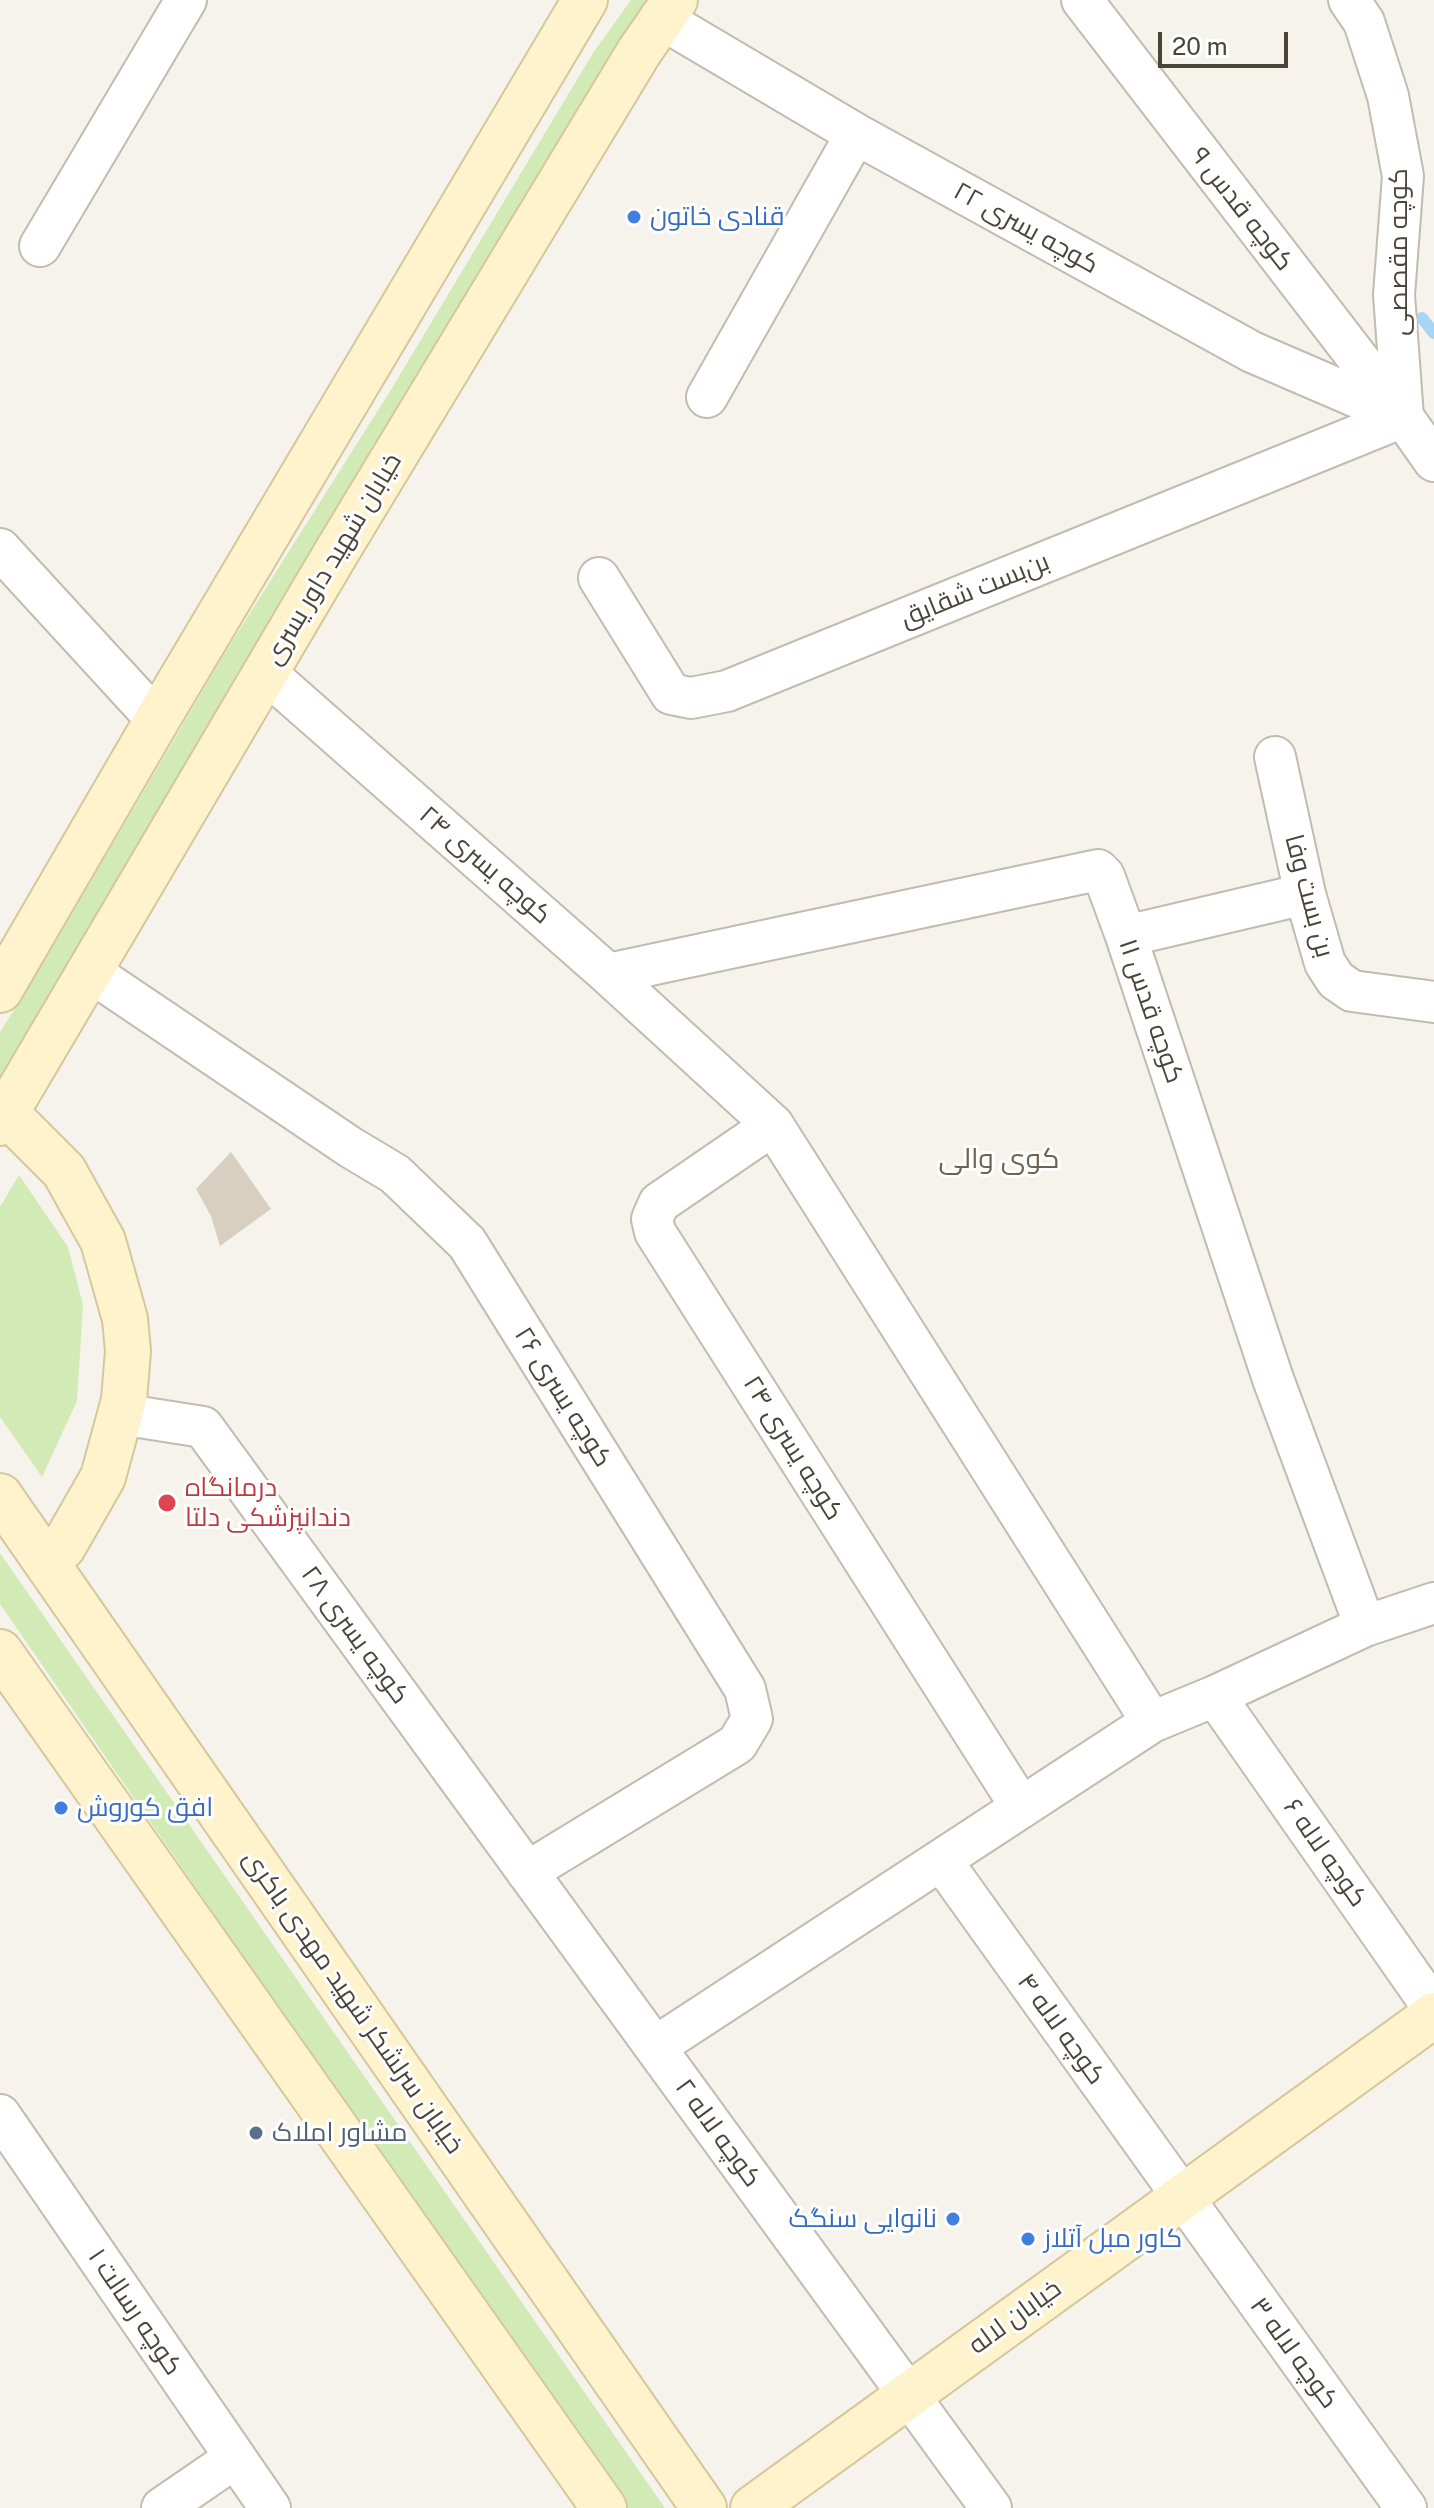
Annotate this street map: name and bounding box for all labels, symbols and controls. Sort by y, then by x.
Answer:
scale bar [1162,16,1292,66]
text: 20 m [1172,32,1228,60]
street label: کوچه قدس ۹ [1184,141,1300,277]
street label: کوچه مقصصی [1383,168,1415,336]
street label: کوچه یسری ۲۲ [948,175,1104,281]
place label: قنادی خاتون [650,201,785,233]
marker: قنادی خاتون [625,208,643,226]
street label: خیابان شهید داور یسری [257,448,409,670]
street label: بن‌بست شقایق [896,546,1054,634]
street label: کوچه یسری ۲۴ [413,799,557,931]
street label: بن بست وفا [1278,831,1340,961]
street label: کوچه قدس ۱۱ [1112,935,1190,1087]
district label: کوی والی [939,1142,1059,1176]
street label: کوچه یسری ۲۶ [508,1321,618,1473]
street label: کوچه یسری ۲۴ [736,1370,850,1526]
place label: درمانگاه دندانپزشکی دلتا [185,1472,351,1534]
marker: درمانگاه دندانپزشکی دلتا [156,1492,178,1514]
street label: کوچه یسری ۲۸ [294,1560,416,1710]
place label: افق کوروش [77,1792,213,1824]
street label: کوچه لاله ۶ [1276,1793,1374,1913]
marker: افق کوروش [52,1799,70,1817]
street label: خیابان سرلشکر شهید مهدی باکری [236,1844,470,2160]
street label: کوچه لاله ۴ [1010,1967,1112,2091]
street label: کوچه لاله ۲ [668,2073,768,2193]
place label: مشاور املاک [272,2117,408,2149]
marker: مشاور املاک [247,2124,265,2142]
place label: نانوایی سنگک [788,2203,937,2235]
marker: نانوایی سنگک [944,2210,962,2228]
place label: کاور مبل آتلاز [1044,2223,1182,2255]
marker: کاور مبل آتلاز [1019,2230,1037,2248]
street label: کوچه رسالت ۱ [81,2243,189,2381]
street label: خیابان لاله [963,2273,1067,2361]
street label: کوچه لاله ۳ [1243,2291,1345,2415]

